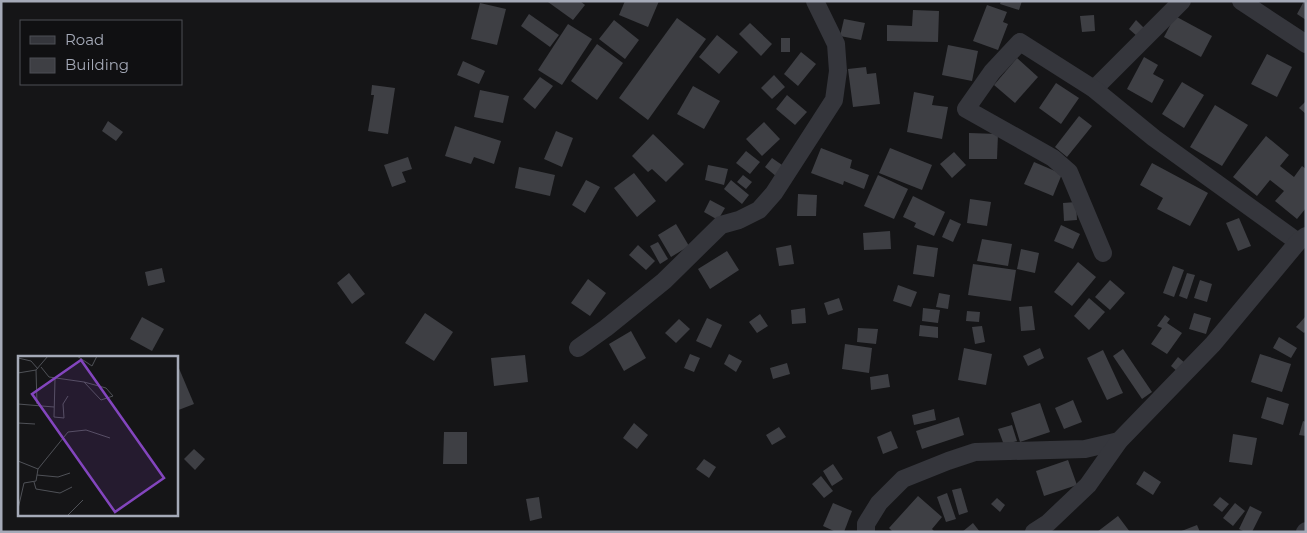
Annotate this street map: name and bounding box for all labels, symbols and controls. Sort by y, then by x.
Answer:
legend [20,20,182,85]
text: Road [65,30,104,49]
text: Building [65,55,129,74]
inset map [18,356,178,516]

